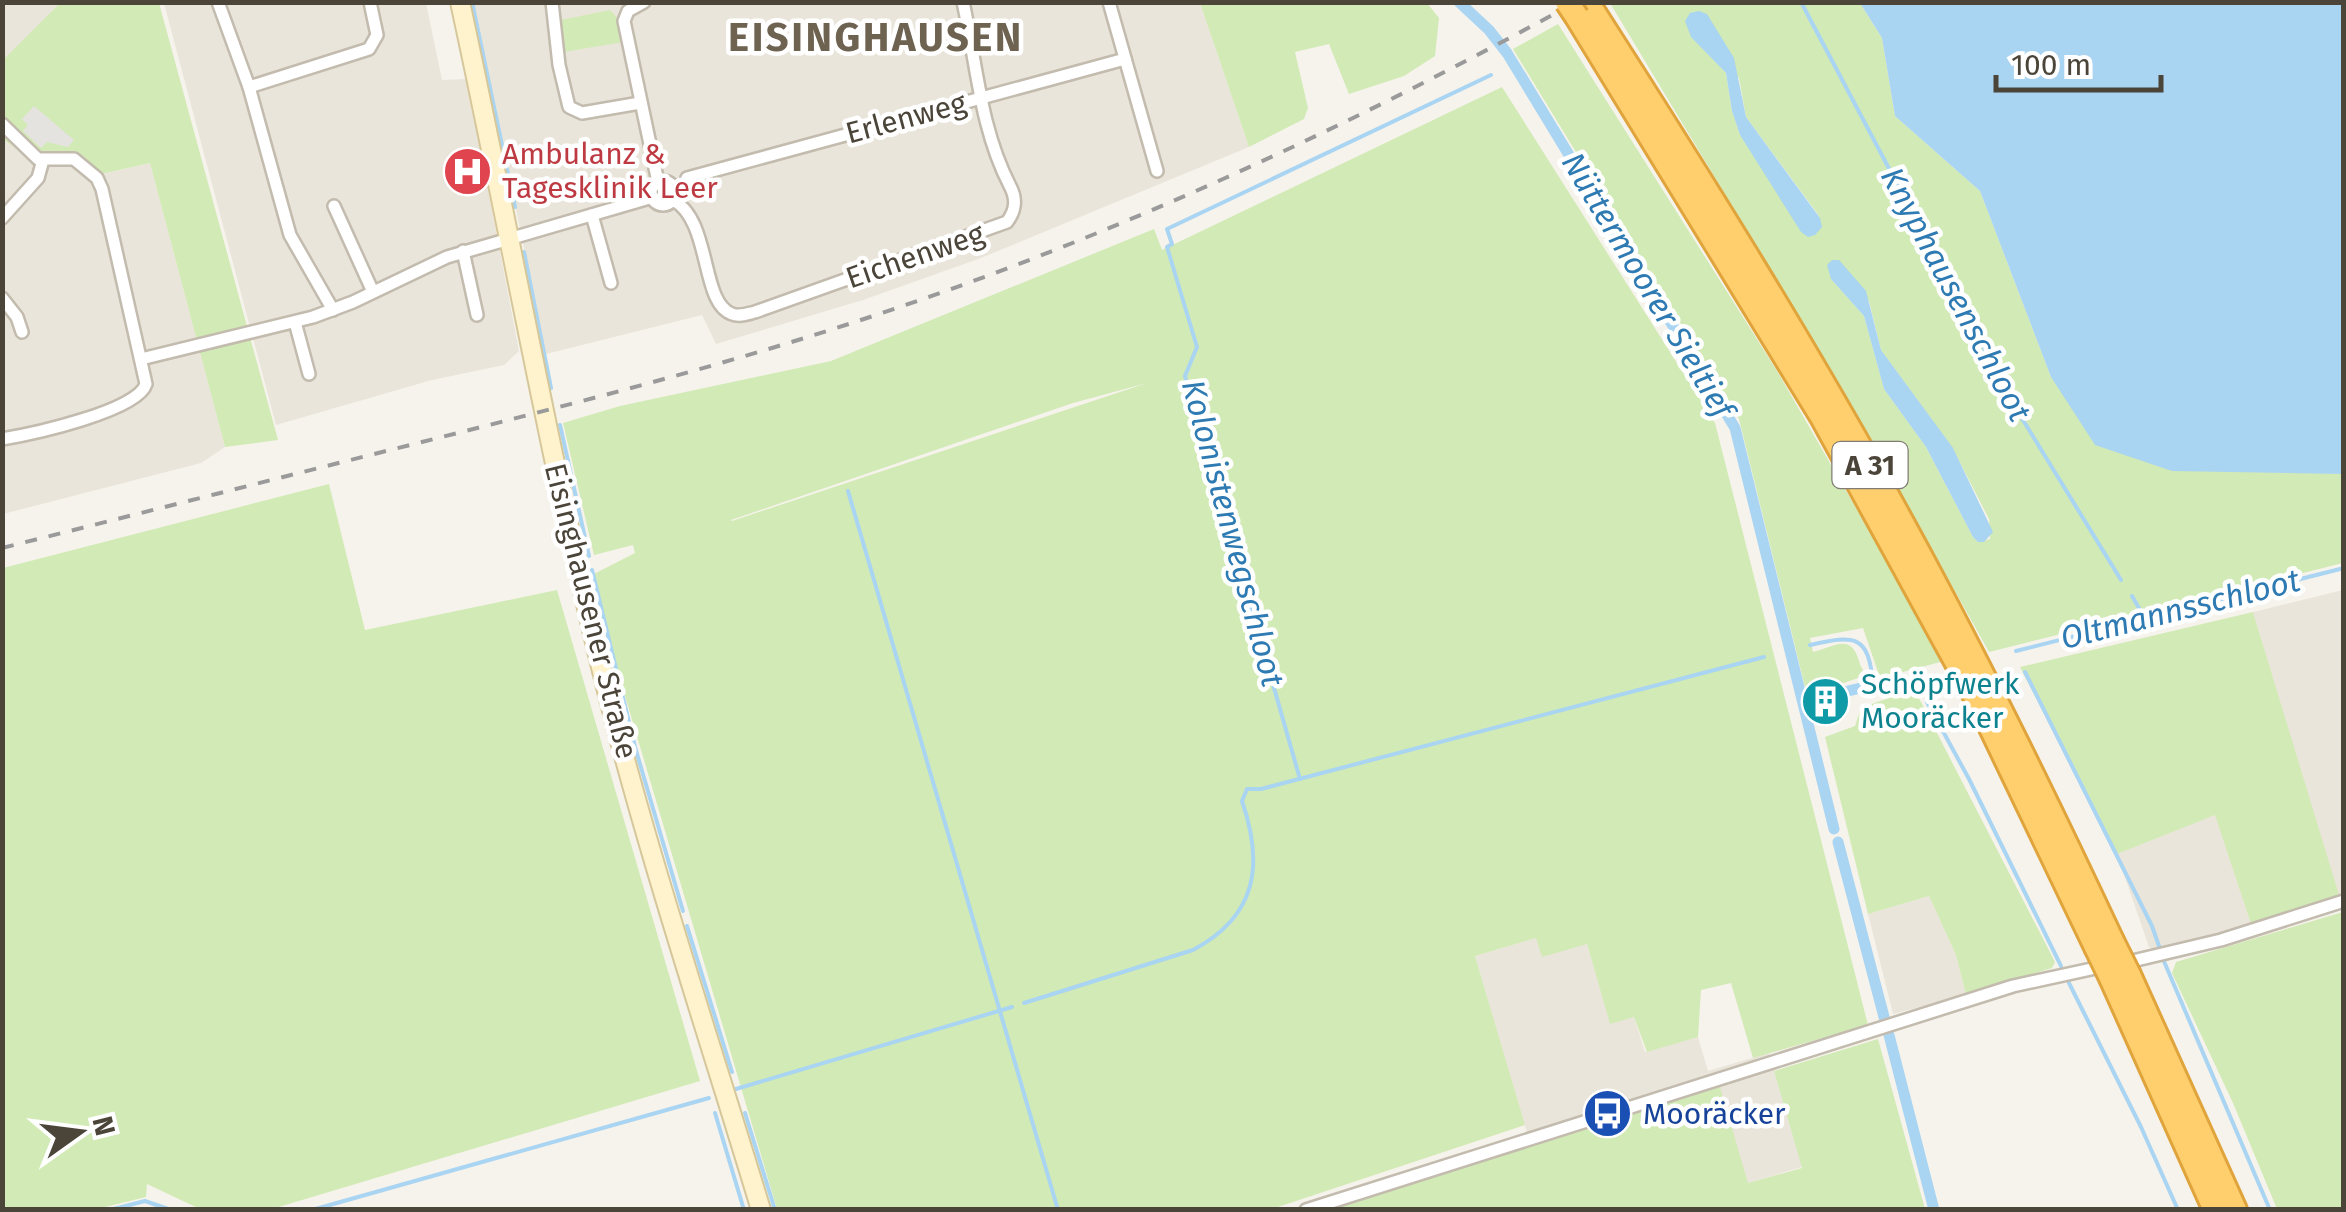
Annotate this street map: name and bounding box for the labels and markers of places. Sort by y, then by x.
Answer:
place label: Ambulanz & Tagesklinik Leer [502,136,718,206]
hospital icon: Ambulanz & Tagesklinik Leer [441,145,493,197]
place label: Schöpfwerk Mooräcker [1861,666,2020,736]
building icon: Schöpfwerk Mooräcker [1800,675,1852,727]
bus stop icon: Mooräcker [1582,1088,1634,1140]
place label: Mooräcker [1643,1096,1786,1132]

